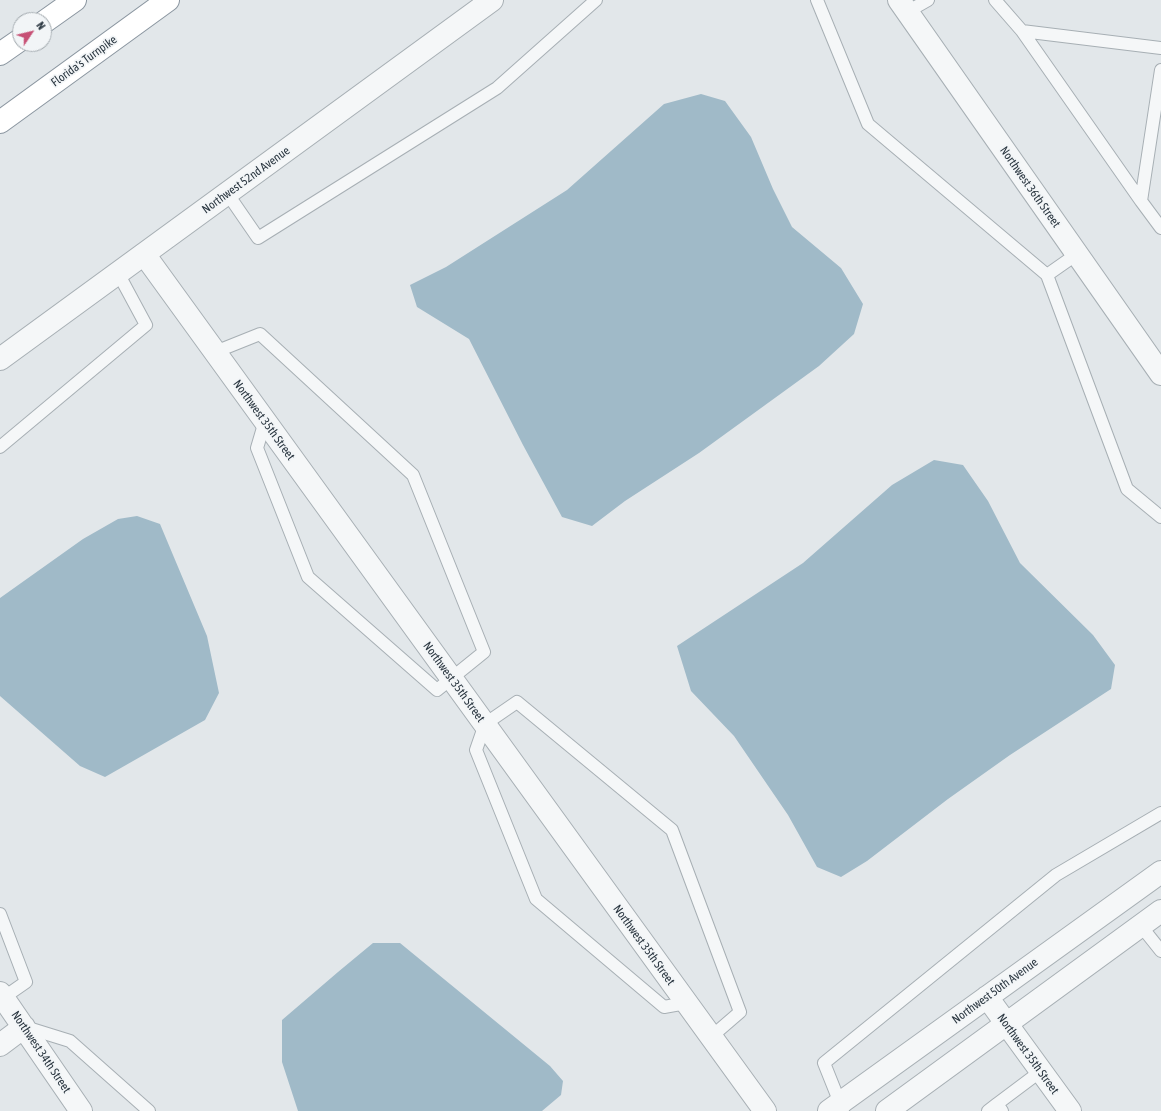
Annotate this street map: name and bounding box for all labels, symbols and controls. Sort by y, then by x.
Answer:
north arrow [12,12,52,52]
text: N [34,20,48,32]
street label: Florida's Turnpike [48,32,120,90]
street label: Northwest 52nd Avenue [199,143,293,217]
street label: Northwest 36th Street [997,144,1063,230]
street label: Northwest 35th Street [230,377,298,463]
street label: Northwest 35th Street [420,639,488,725]
street label: Northwest 35th Street [610,902,678,988]
street label: Northwest 50th Avenue [949,955,1041,1027]
street label: Northwest 34th Street [8,1008,74,1096]
street label: Northwest 35th Street [994,1011,1062,1097]

